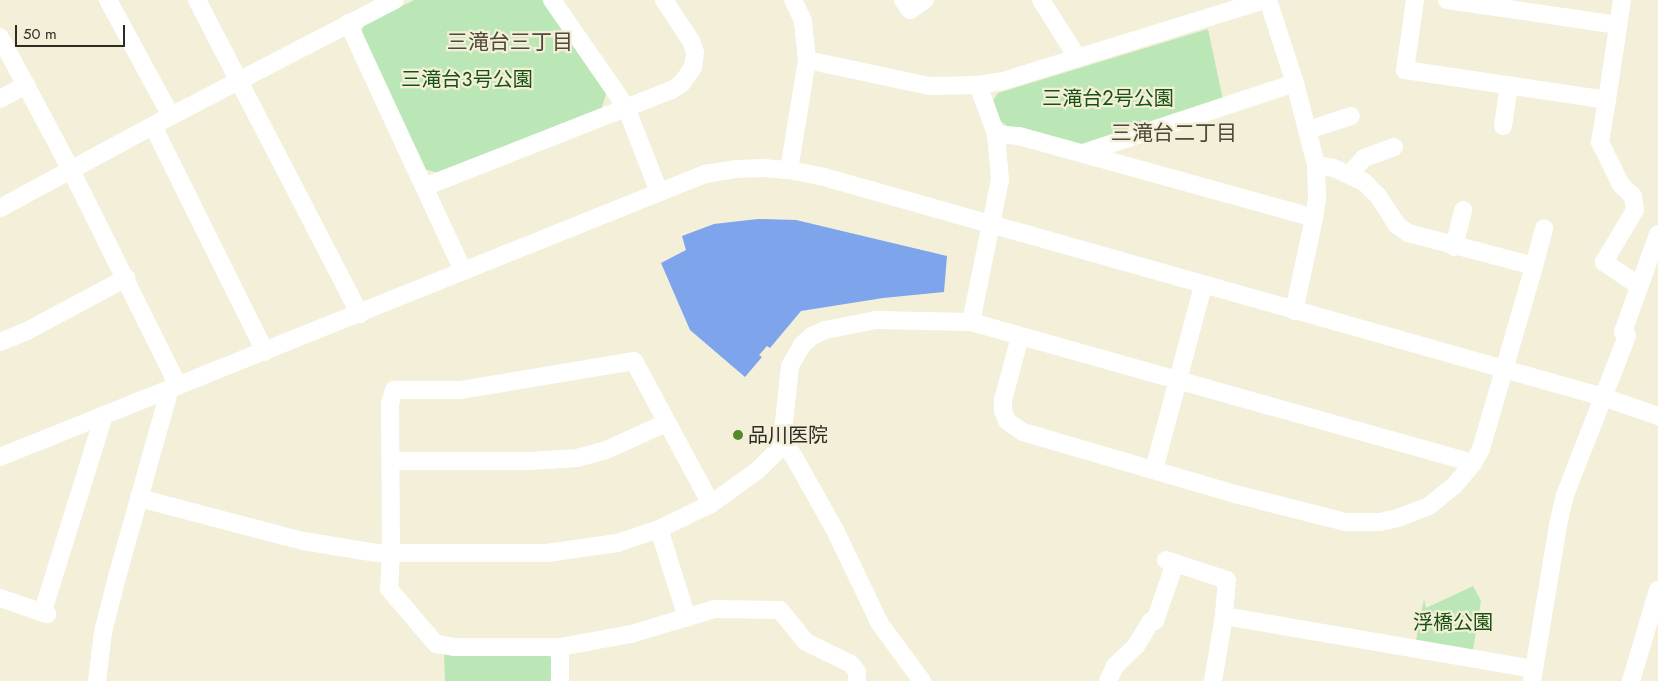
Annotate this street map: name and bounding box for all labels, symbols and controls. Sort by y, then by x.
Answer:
scale bar [18,15,128,47]
text: 50 m [23,23,57,45]
district label: 三滝台三丁目 [447,29,573,55]
park label: 三滝台３号公園 [401,67,533,91]
park label: 三滝台2号公園 [1042,86,1174,110]
district label: 三滝台二丁目 [1111,120,1237,146]
place label: 品川医院 [748,423,828,447]
marker: 品川医院 [732,429,744,441]
park label: 浮橋公園 [1413,610,1493,634]

